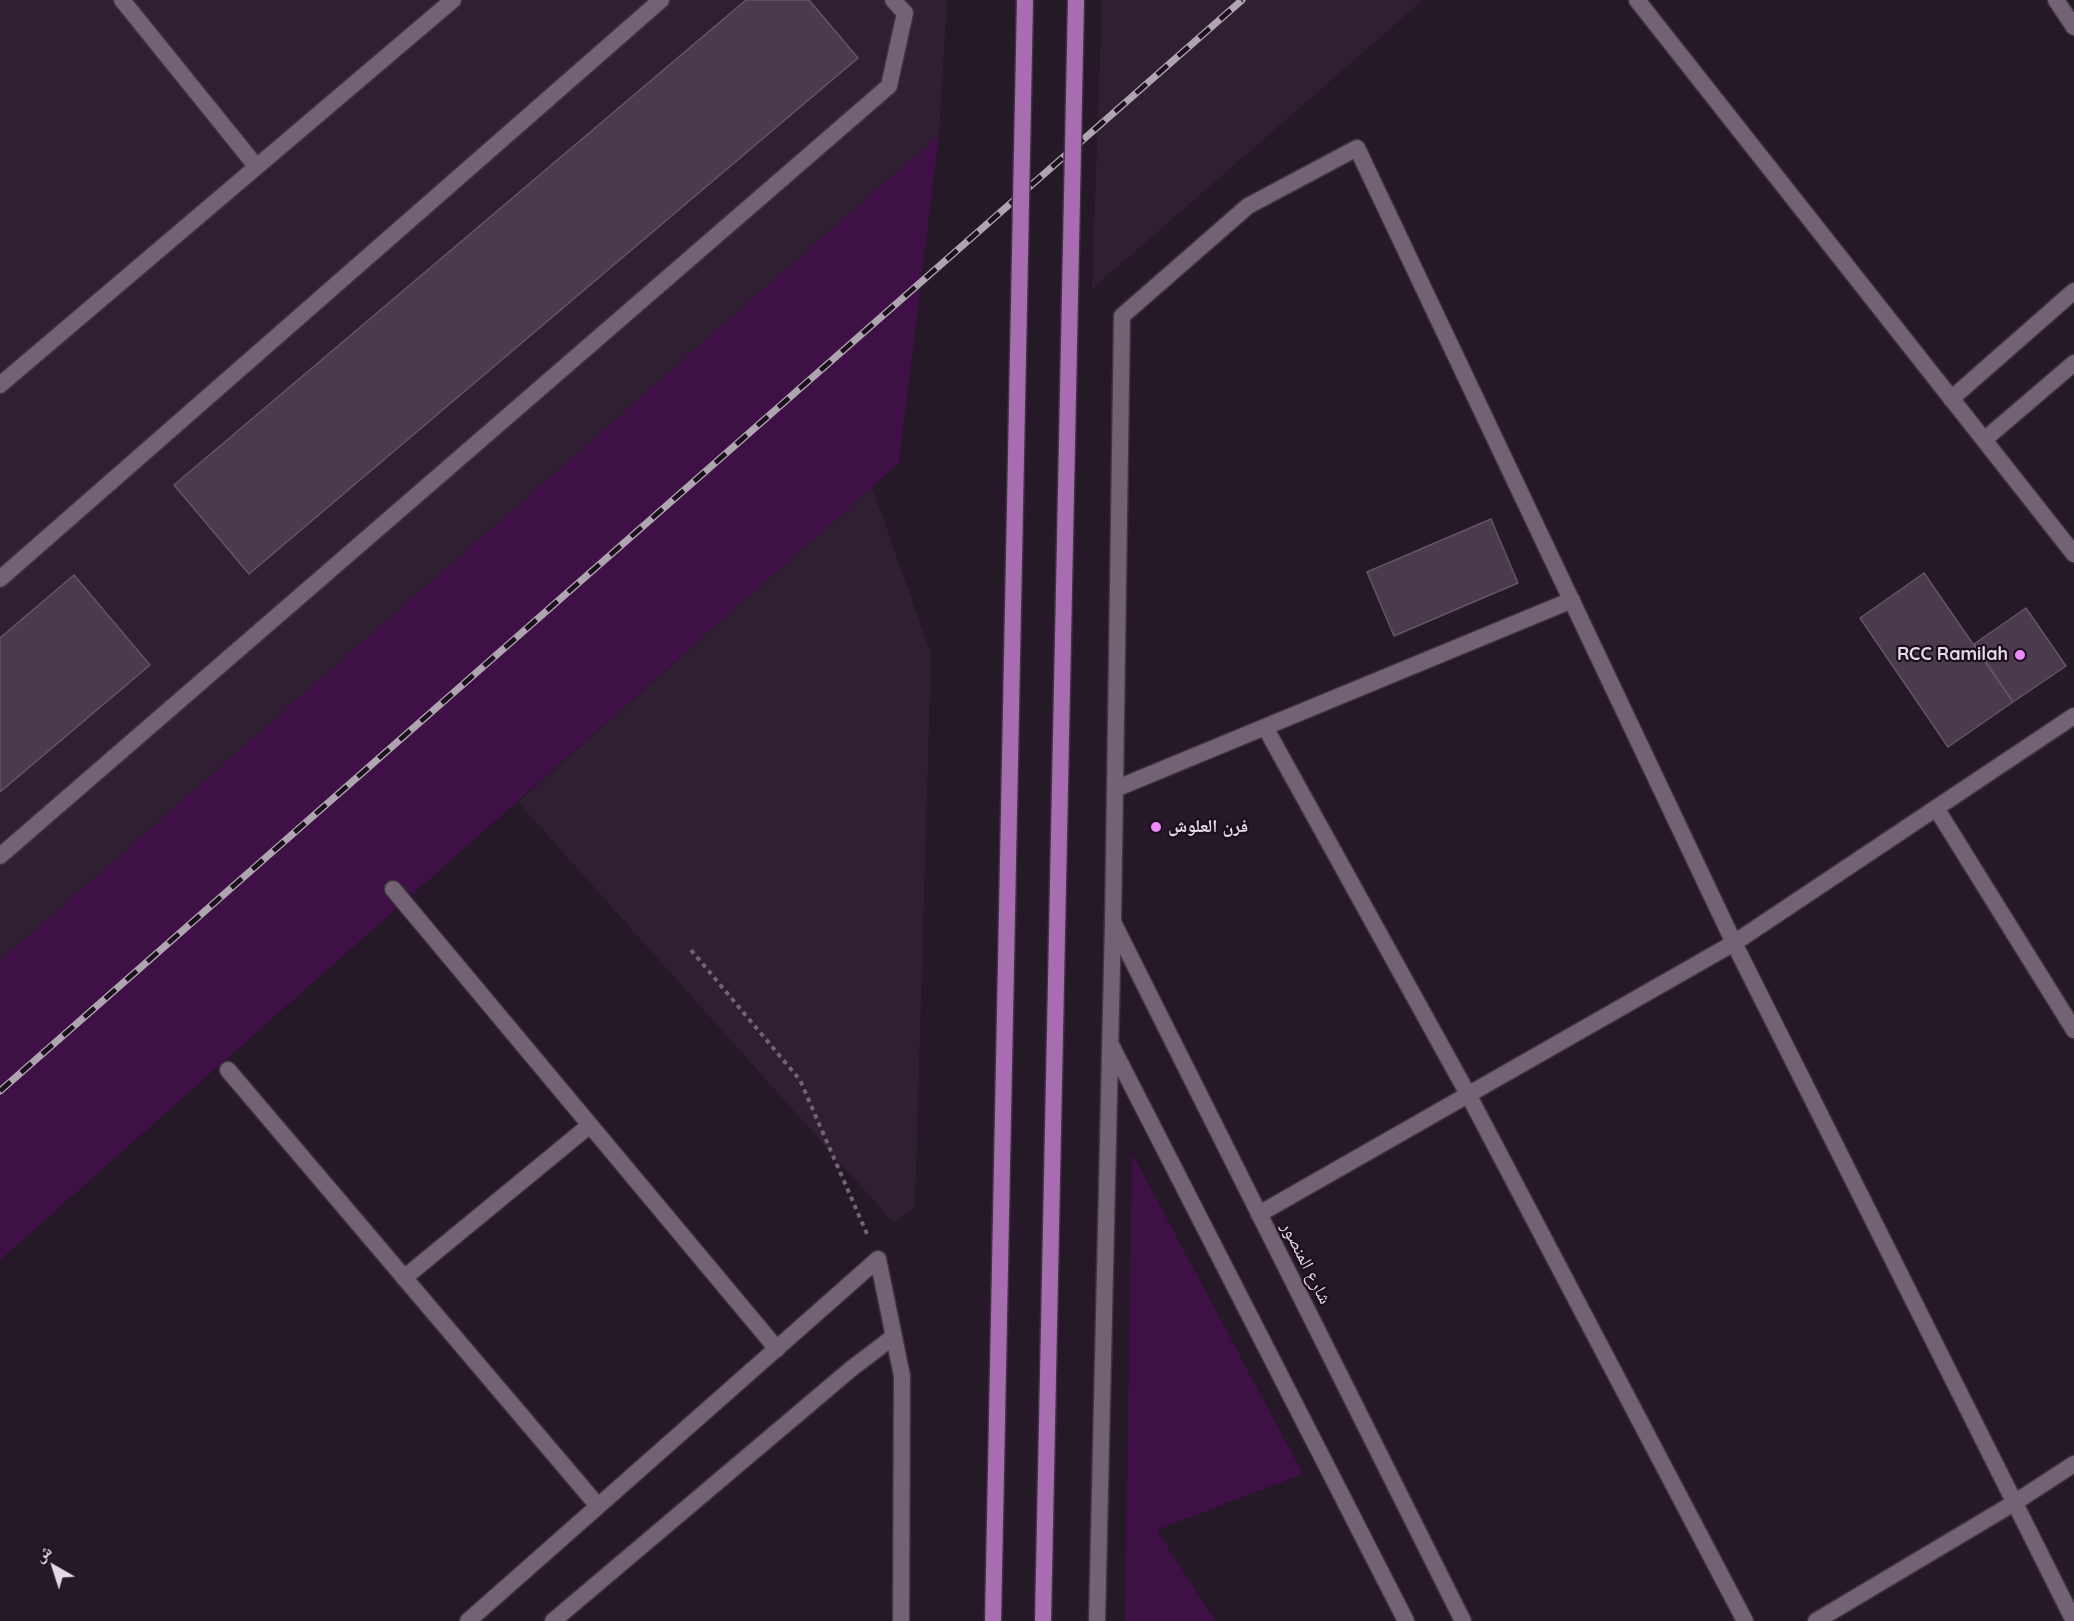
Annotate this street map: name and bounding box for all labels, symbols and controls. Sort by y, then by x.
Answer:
place label: RCC Ramilah [1897,644,2008,666]
marker: RCC Ramilah [2013,648,2027,662]
place label: فرن العلوش [1168,816,1248,838]
marker: فرن العلوش [1149,820,1163,834]
street label: شارع المنصور [1276,1218,1336,1308]
north arrow [24,1537,84,1597]
text: ش [30,1540,56,1566]

